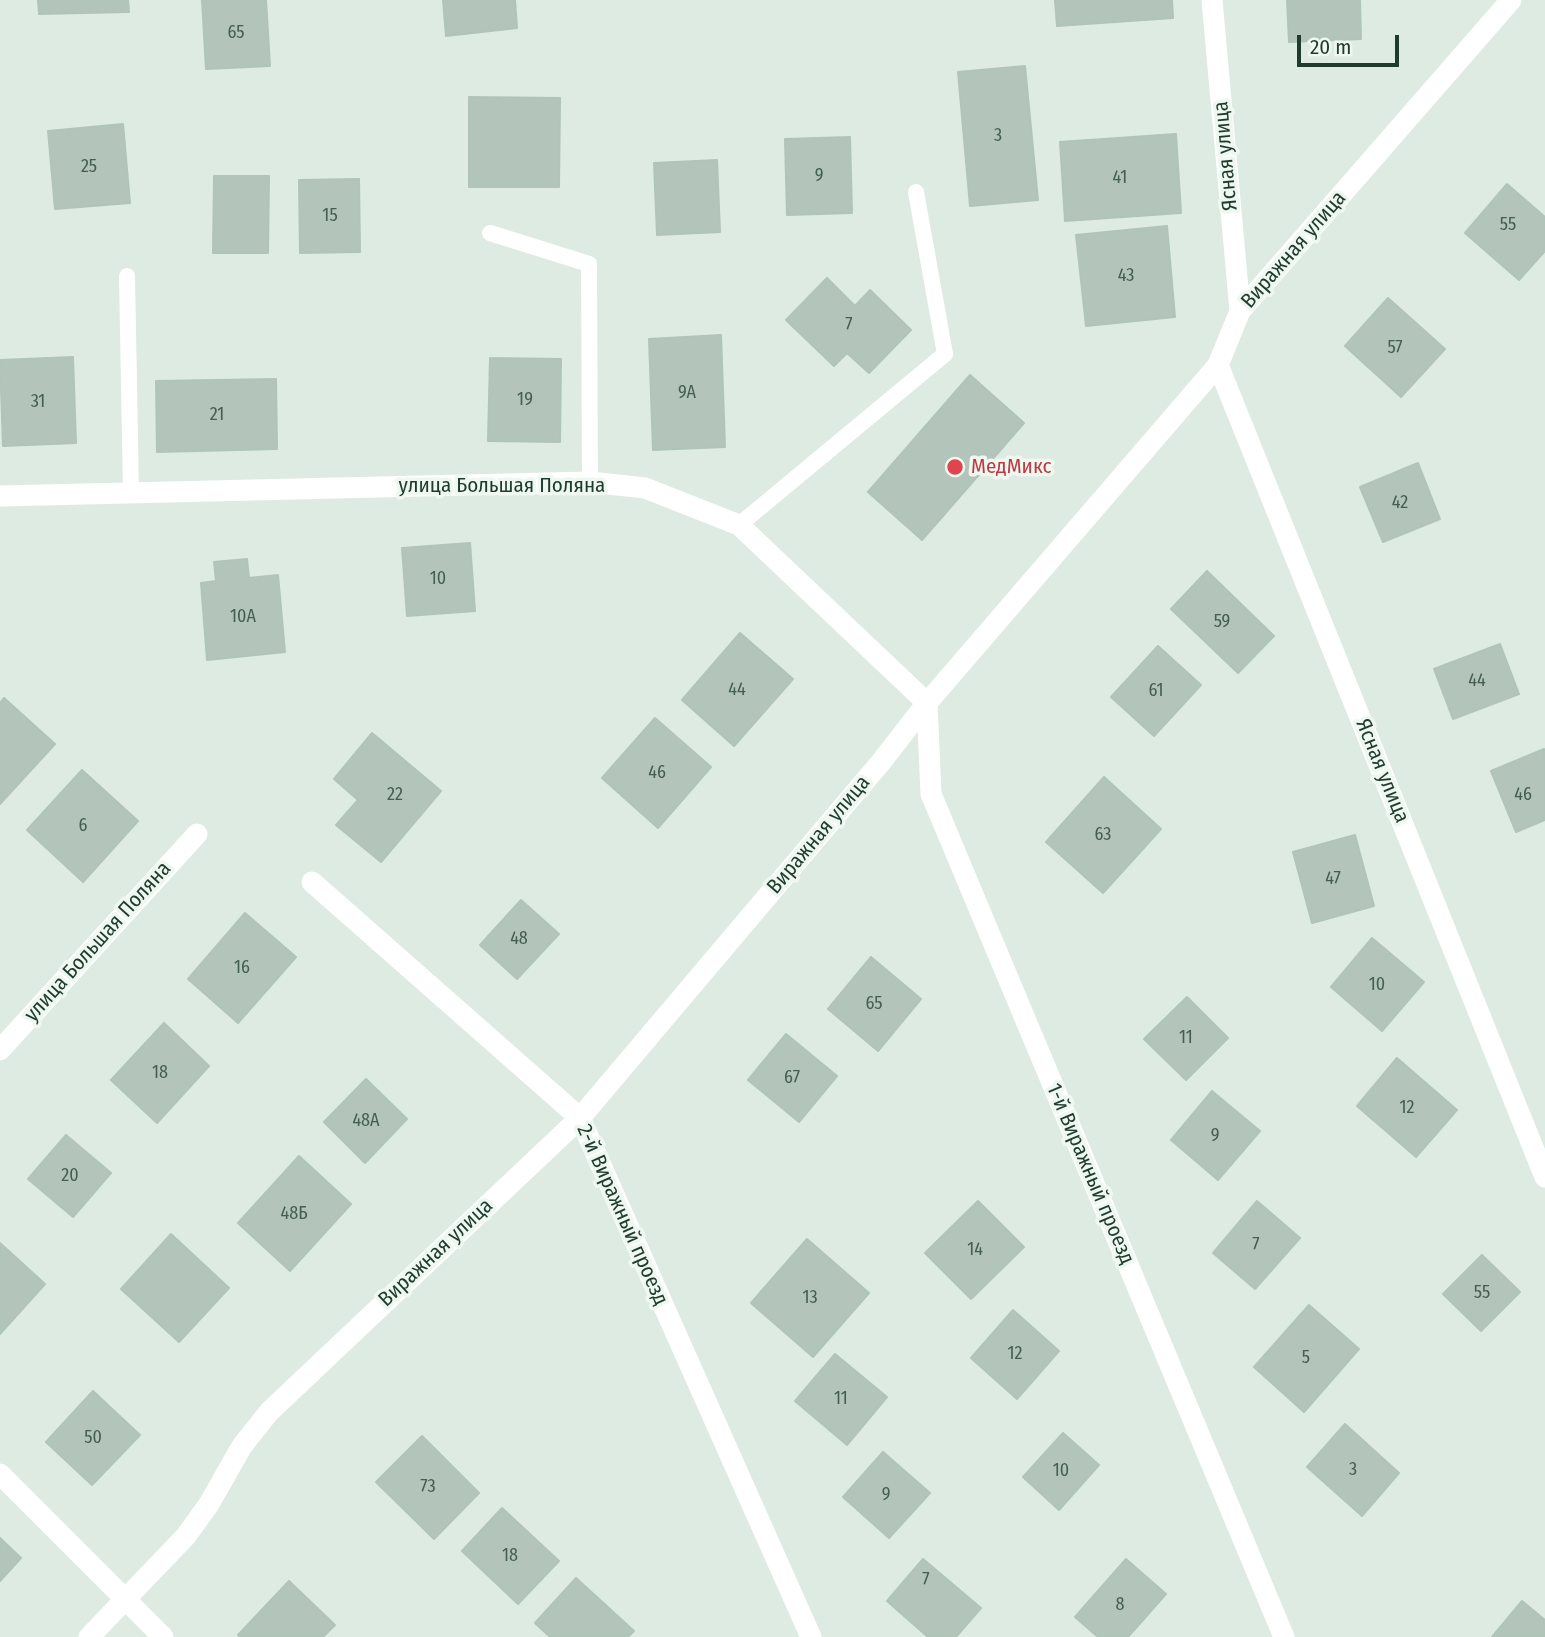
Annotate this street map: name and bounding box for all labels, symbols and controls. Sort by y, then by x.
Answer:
scale bar [1300,21,1402,65]
house number: 65 [227,22,245,44]
text: 20 m [1310,34,1351,60]
street label: Ясная улица [1209,100,1243,212]
house number: 3 [994,125,1002,147]
house number: 25 [81,156,97,178]
house number: 9 [815,165,823,187]
house number: 41 [1113,167,1127,189]
street label: Виражная улица [1236,186,1352,314]
house number: 15 [322,205,338,227]
house number: 55 [1500,214,1516,236]
house number: 43 [1118,265,1134,287]
house number: 7 [845,314,853,336]
house number: 57 [1387,337,1403,359]
house number: 9А [678,382,696,404]
house number: 19 [517,389,533,411]
house number: 31 [31,391,45,413]
house number: 21 [210,404,224,426]
place label: МедМикс [971,454,1052,480]
marker: МедМикс [945,457,965,477]
street label: улица Большая Поляна [399,473,605,499]
house number: 42 [1392,492,1408,514]
house number: 10 [430,568,446,590]
house number: 10А [230,606,256,628]
house number: 59 [1214,611,1230,633]
house number: 44 [1468,670,1486,692]
house number: 44 [728,679,746,701]
house number: 61 [1148,680,1164,702]
street label: Ясная улица [1350,715,1414,827]
house number: 46 [648,762,666,784]
street label: Виражная улица [762,771,876,899]
house number: 22 [387,784,403,806]
house number: 46 [1514,784,1532,806]
house number: 6 [79,815,87,837]
house number: 63 [1095,824,1111,846]
street label: улица Большая Поляна [19,857,177,1027]
house number: 47 [1325,868,1341,890]
house number: 48 [510,928,528,950]
house number: 16 [234,957,250,979]
house number: 10 [1369,974,1385,996]
house number: 65 [865,993,883,1015]
house number: 11 [1179,1027,1193,1049]
house number: 18 [152,1062,168,1084]
house number: 67 [784,1067,800,1089]
street label: 1-й Виражный проезд [1041,1080,1139,1268]
house number: 12 [1400,1097,1414,1119]
house number: 48А [352,1110,380,1132]
street label: 2-й Виражный проезд [571,1121,673,1309]
house number: 9 [1211,1125,1219,1147]
house number: 20 [61,1165,79,1187]
street label: Виражная улица [374,1194,498,1312]
house number: 48Б [280,1203,308,1225]
house number: 7 [1252,1234,1260,1256]
house number: 14 [967,1239,983,1261]
house number: 55 [1474,1282,1490,1304]
house number: 13 [802,1287,818,1309]
house number: 12 [1008,1343,1022,1365]
house number: 5 [1302,1347,1310,1369]
house number: 11 [834,1388,848,1410]
house number: 50 [84,1427,102,1449]
house number: 3 [1349,1459,1357,1481]
house number: 10 [1053,1460,1069,1482]
house number: 73 [420,1476,436,1498]
house number: 9 [882,1484,890,1506]
house number: 18 [502,1545,518,1567]
house number: 7 [922,1569,930,1591]
house number: 8 [1116,1594,1124,1616]

